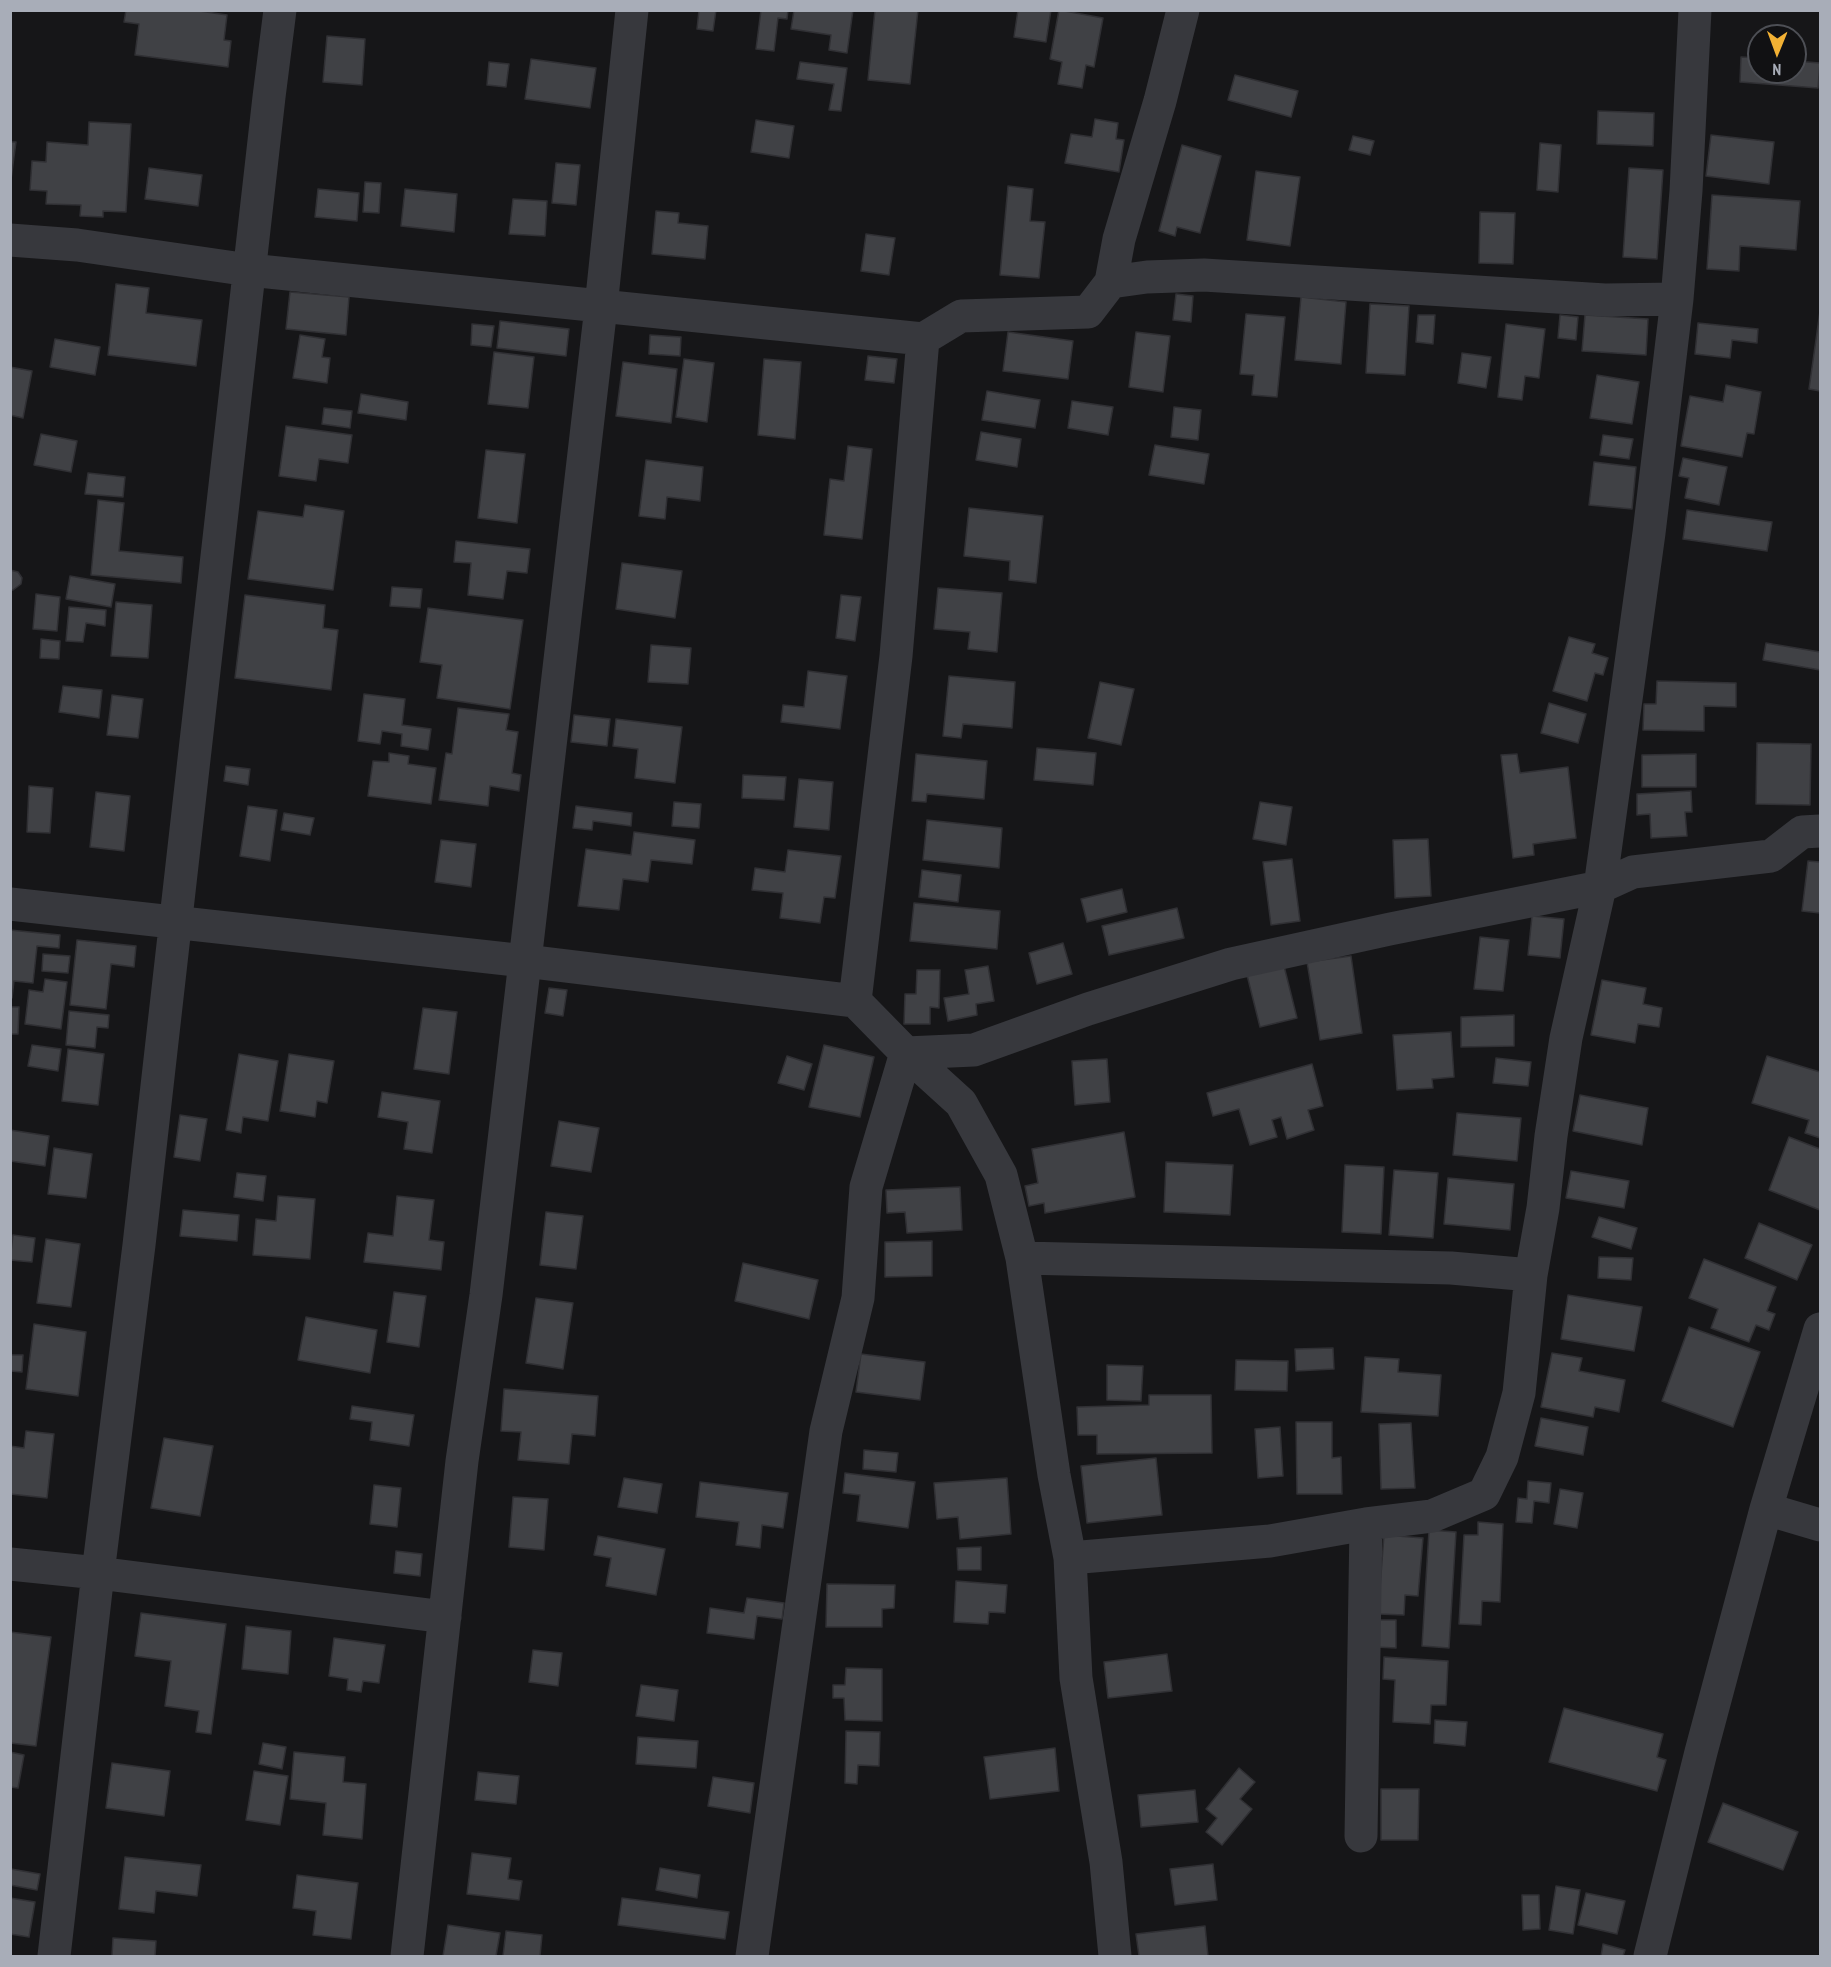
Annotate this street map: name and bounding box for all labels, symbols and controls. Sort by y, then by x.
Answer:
north arrow [1747,24,1807,84]
text: N [1772,60,1781,80]

